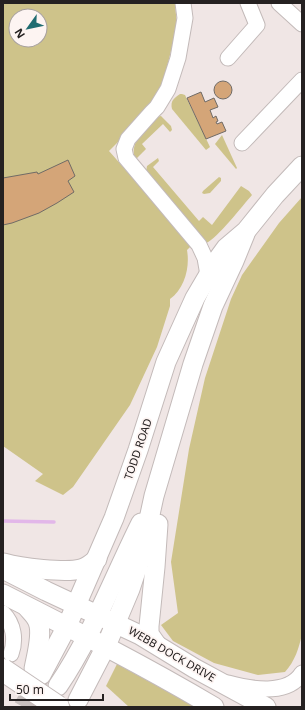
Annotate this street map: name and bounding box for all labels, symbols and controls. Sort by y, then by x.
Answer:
north arrow [8,8,48,48]
text: N [10,26,28,42]
street label: TODD ROAD [120,416,155,481]
street label: WEBB DOCK DRIVE [126,623,218,685]
scale bar [10,676,103,702]
text: 50 m [16,681,44,698]

